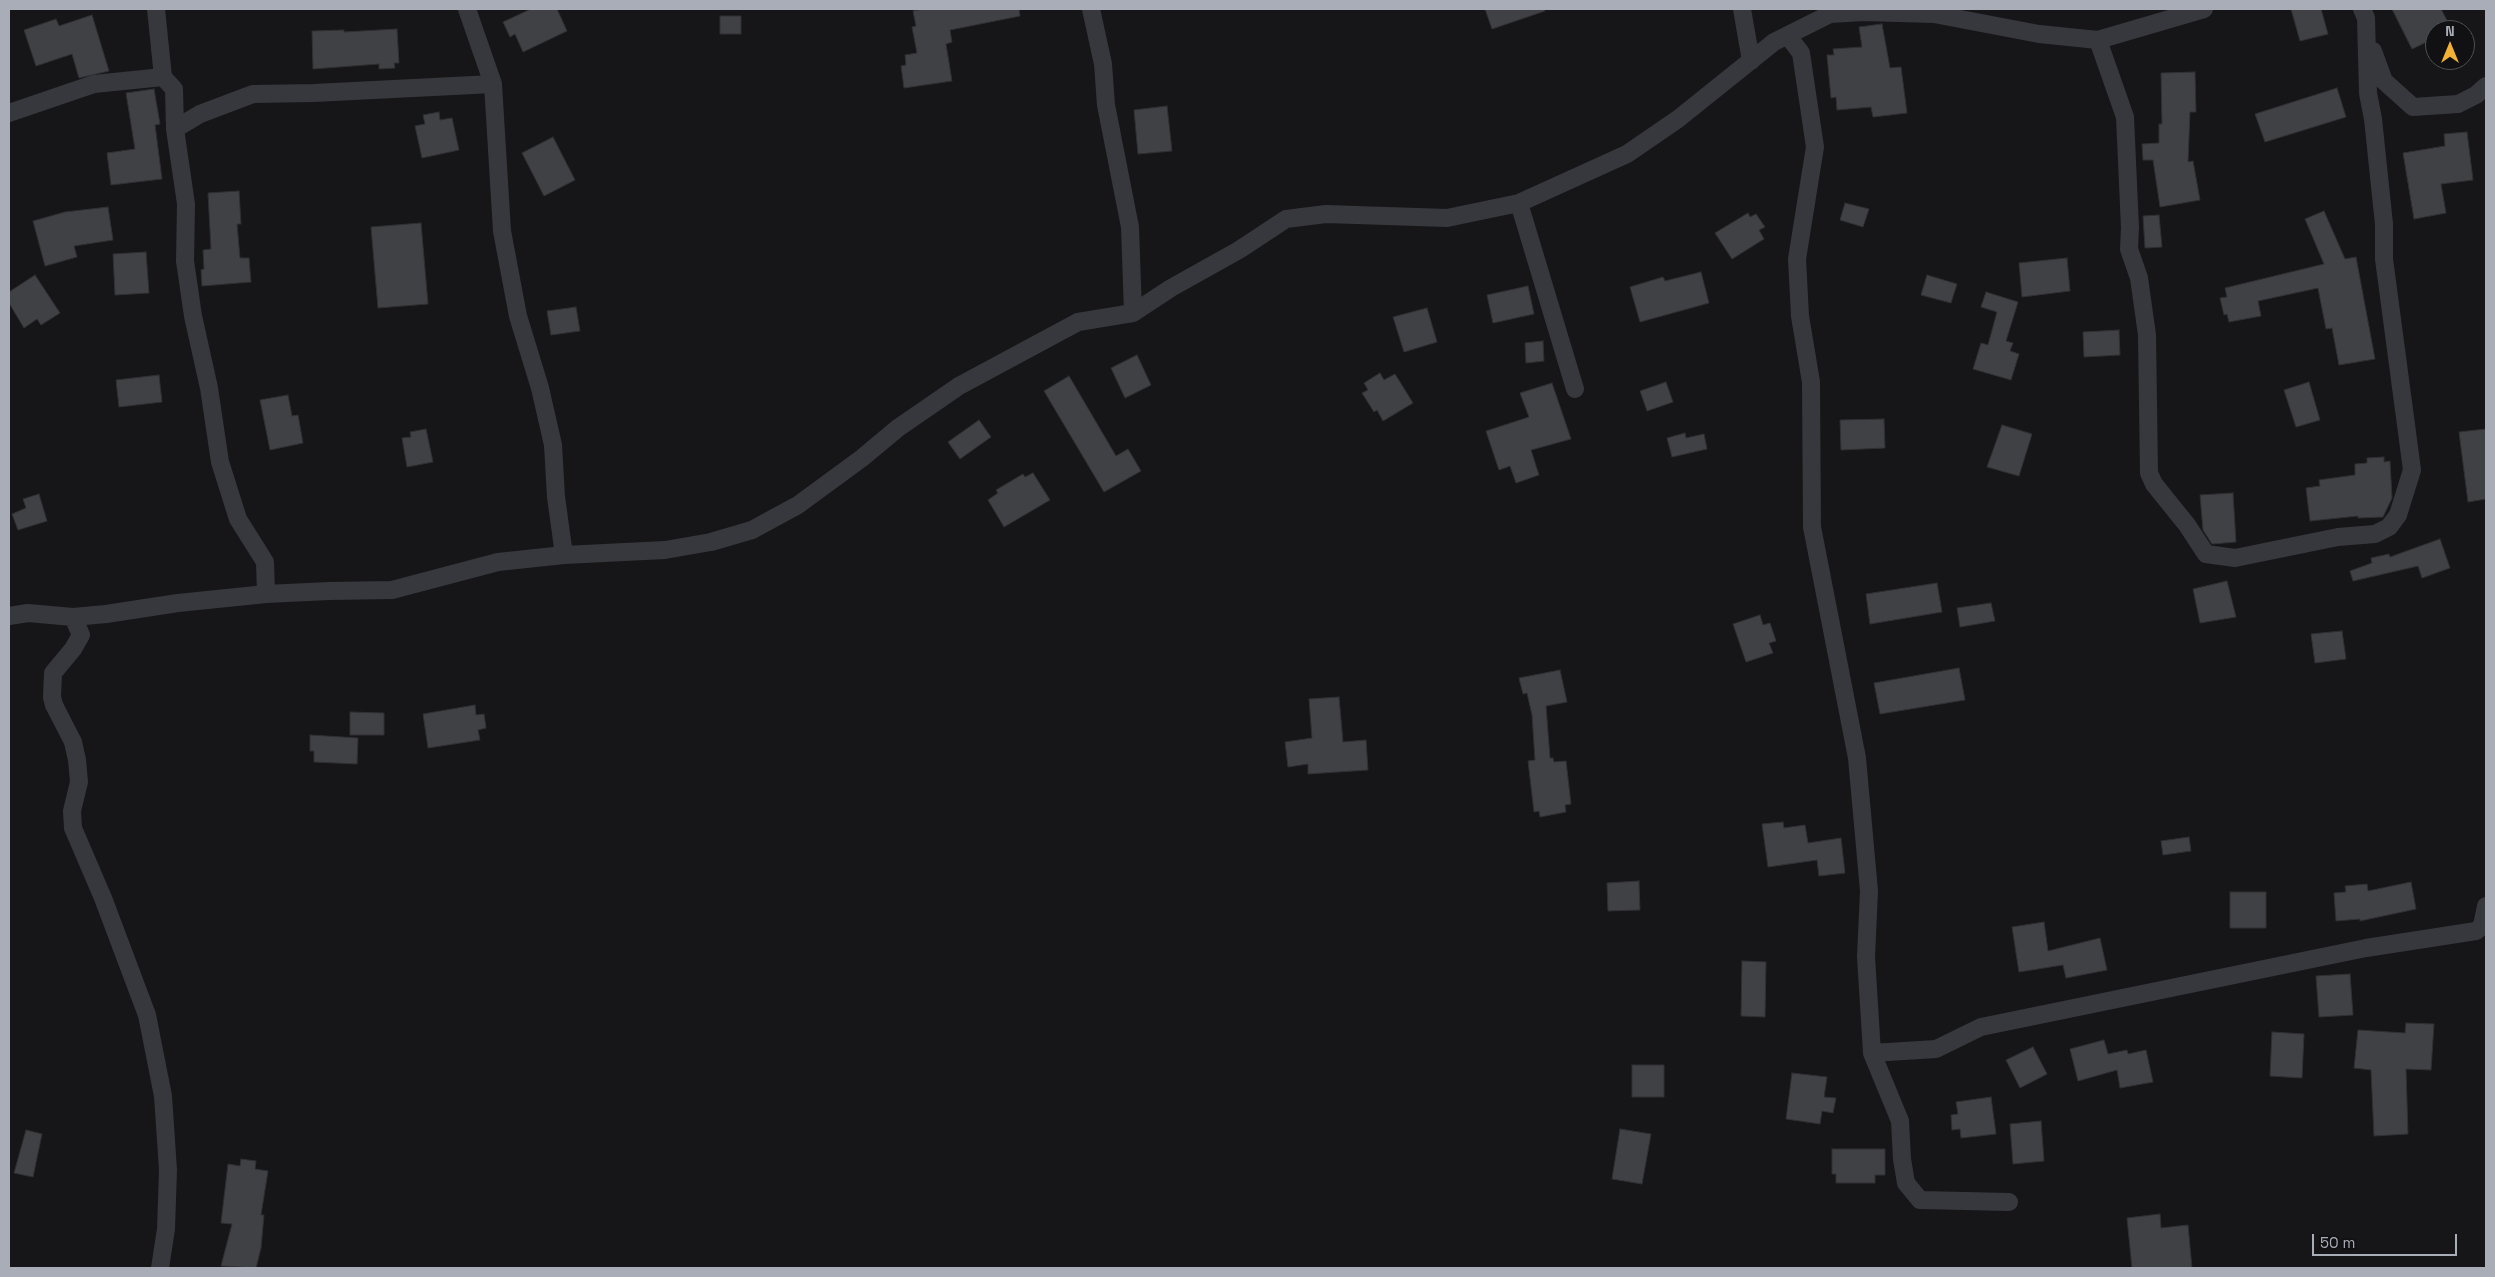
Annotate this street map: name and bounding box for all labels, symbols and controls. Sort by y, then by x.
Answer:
north arrow [2425,20,2475,70]
text: N [2445,22,2455,40]
scale bar [2315,1224,2460,1256]
text: 50 m [2320,1233,2355,1252]

